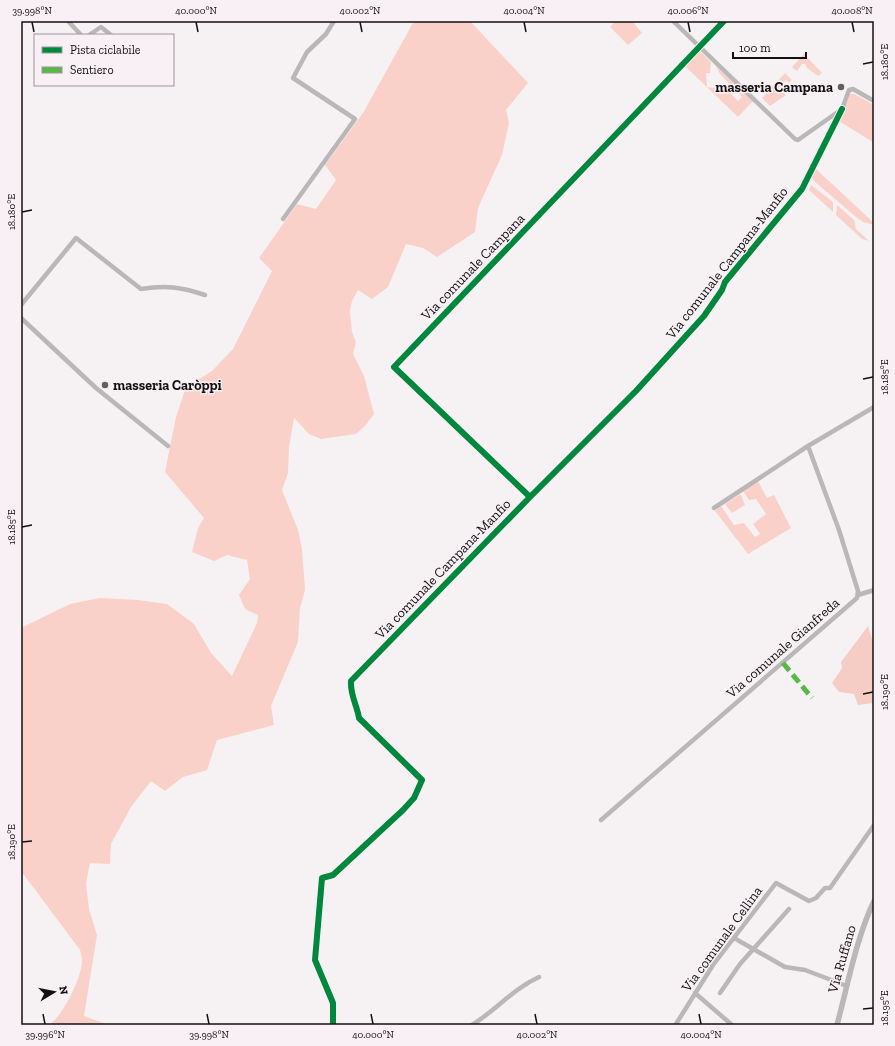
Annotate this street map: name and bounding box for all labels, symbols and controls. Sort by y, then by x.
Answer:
text: 39.998°N [12,5,52,17]
text: 40.000°N [175,5,217,17]
text: 40.002°N [340,5,381,17]
text: 40.004°N [503,5,545,17]
text: 40.006°N [667,5,709,17]
text: 40.008°N [831,5,873,17]
legend [34,34,174,86]
scale bar [733,34,806,60]
text: 100 m [739,41,771,55]
text: Pista ciclabile [70,43,141,57]
text: 18.180°E [879,44,891,80]
text: Sentiero [70,63,114,77]
place label: masseria Campana [715,79,833,96]
marker: masseria Campana [836,82,846,92]
street label: Via comunale Campana-Manfio [662,184,792,343]
text: 18.180°E [6,194,18,230]
street label: Via comunale Campana [417,210,528,325]
text: 18.185°E [879,359,891,395]
place label: masseria Caròppi [113,377,222,394]
marker: masseria Caròppi [100,380,110,390]
street label: Via comunale Campana-Manfio [371,495,514,643]
text: 18.185°E [6,509,18,545]
street label: Via comunale Gianfreda [722,594,843,702]
text: 18.190°E [879,674,891,710]
text: 18.190°E [6,824,18,860]
street label: Via comunale Cellina [677,883,766,996]
street label: Via Ruffano [824,923,860,996]
north arrow [34,972,74,1012]
text: N [56,985,71,996]
text: 18.195°E [879,990,891,1026]
text: 39.996°N [25,1029,65,1041]
text: 39.998°N [189,1029,229,1041]
text: 40.000°N [352,1029,394,1041]
text: 40.002°N [517,1029,558,1041]
text: 40.004°N [680,1029,722,1041]

